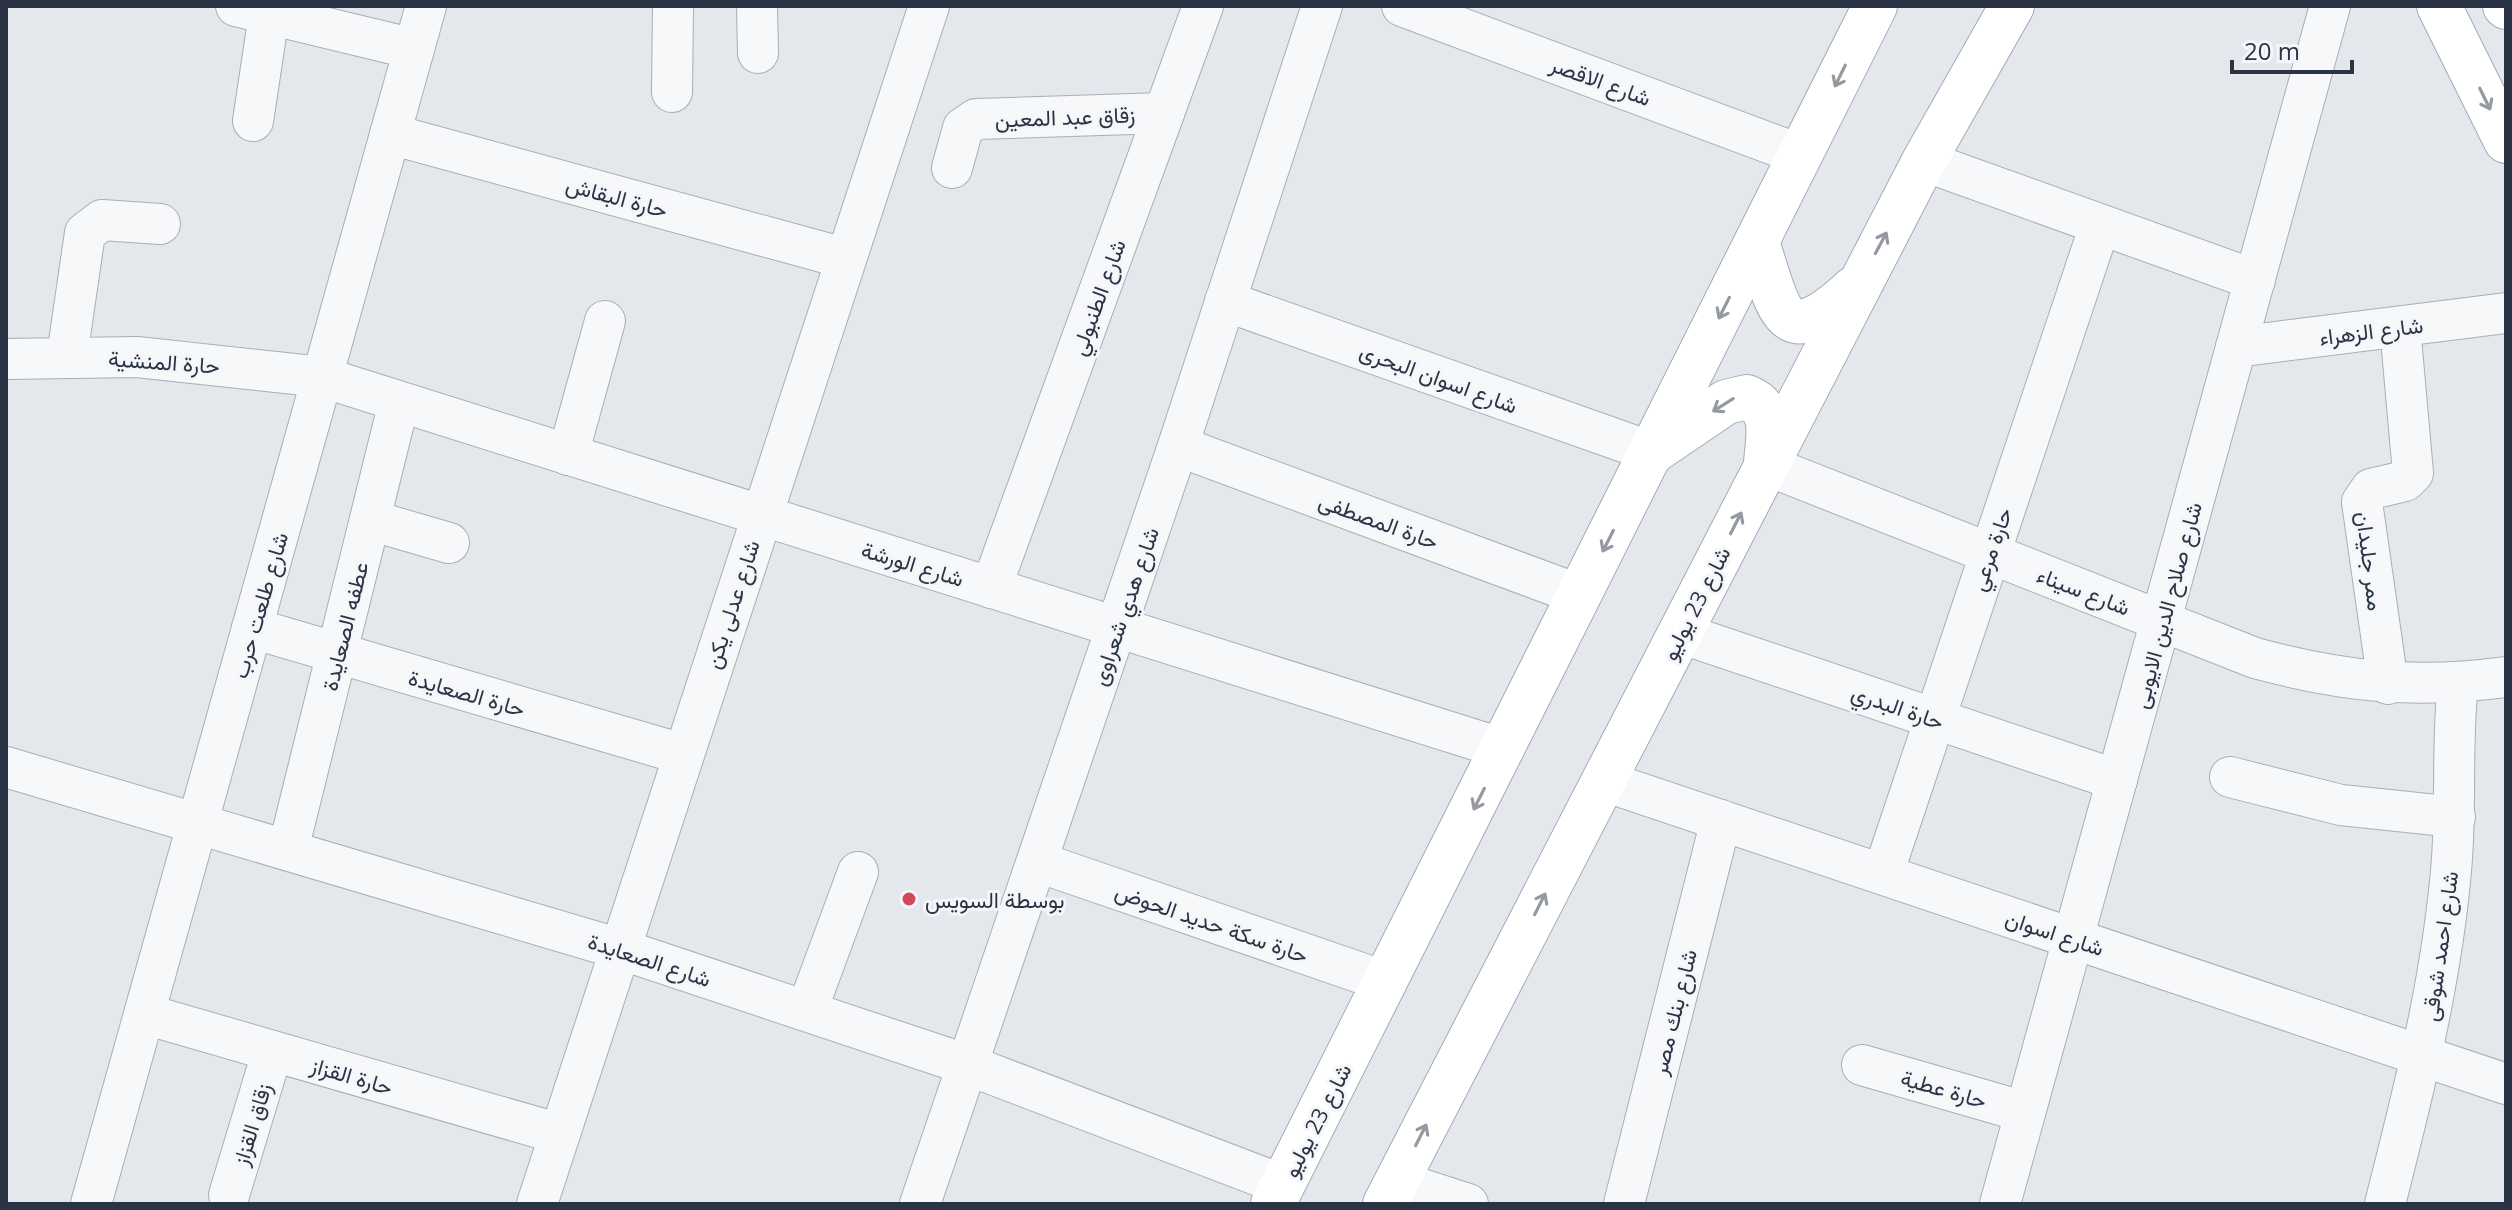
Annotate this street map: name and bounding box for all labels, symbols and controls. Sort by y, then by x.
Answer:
scale bar [2232,24,2352,74]
text: 20 m [2244,34,2300,67]
street label: شارع الاقصر [1545,48,1655,113]
one-way arrow [1832,63,1847,87]
one-way arrow [2478,86,2493,110]
street label: زقاق عبد المعين [994,99,1136,133]
street label: حارة البقاش [563,168,671,224]
one-way arrow [1874,231,1890,255]
street label: شارع الطنبولي [1062,235,1137,361]
one-way arrow [1716,296,1731,320]
street label: شارع الزهراء [2317,309,2425,352]
street label: شارع اسوان البحرى [1356,335,1522,420]
street label: حارة المنشية [107,342,221,380]
one-way arrow [1712,397,1735,413]
street label: حارة المصطفى [1315,484,1443,556]
street label: شارع صلاح الدين الايوبى [2124,498,2209,712]
street label: حارة مرعي [1962,503,2023,596]
street label: ممر جليدان [2350,510,2392,612]
one-way arrow [1729,512,1745,536]
street label: شارع هدي شعراوى [1083,523,1170,691]
street label: شارع طلعت حرب [224,528,295,682]
one-way arrow [1599,528,1615,552]
street label: شارع الورشة [858,533,968,594]
street label: شارع عدلى يكن [696,536,767,672]
street label: شارع 23 يوليو [1653,541,1737,665]
street label: عطفه الصعايدة [313,558,375,694]
street label: شارع سيناء [2033,559,2135,622]
street label: حارة الصعايدة [405,661,529,723]
street label: حارة البدري [1846,676,1948,741]
one-way arrow [1471,786,1486,810]
street label: شارع احمد شوقى [2414,869,2465,1023]
street label: حارة سكة حديد الحوض [1111,875,1313,969]
place label: بوسطة السويس [925,884,1064,914]
marker: بوسطة السويس [900,890,918,908]
one-way arrow [1533,892,1549,916]
street label: شارع اسوان [2001,902,2108,963]
street label: شارع الصعايدة [584,925,715,994]
street label: شارع بنك مصر [1643,946,1704,1079]
street label: حارة القزاز [306,1049,397,1101]
street label: شارع 23 يوليو [1274,1058,1358,1182]
street label: حارة عطية [1898,1061,1990,1115]
street label: زقاق القزاز [224,1079,278,1170]
one-way arrow [1413,1123,1429,1147]

